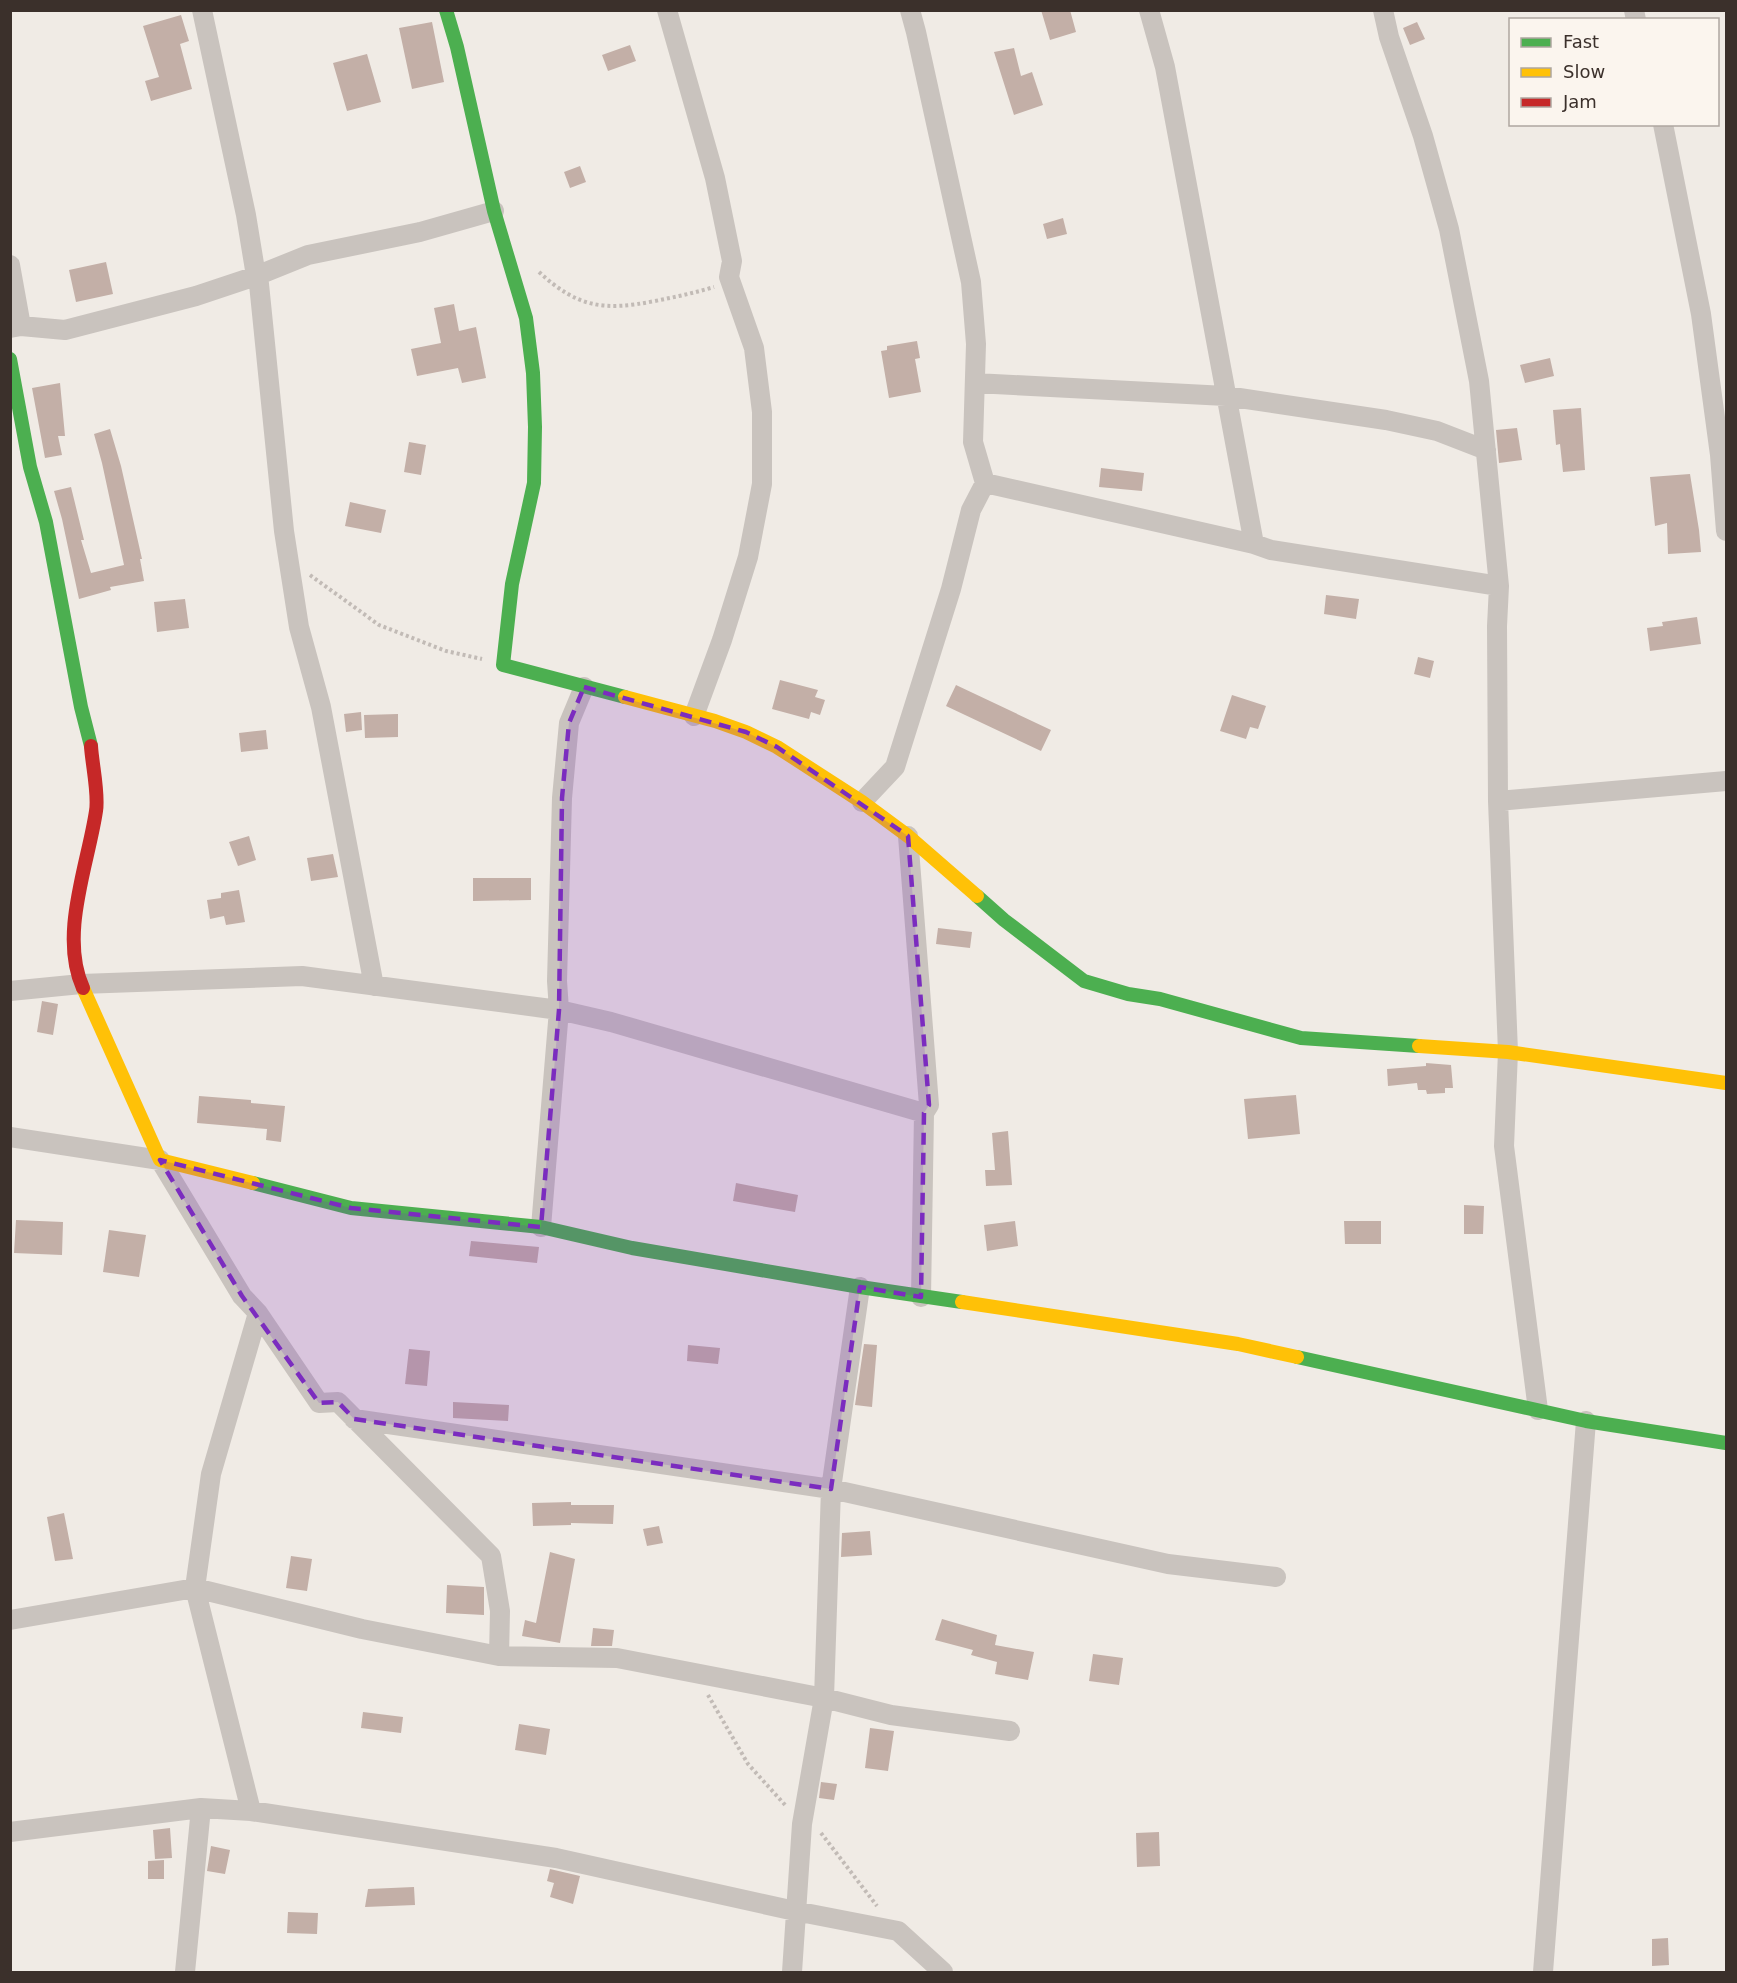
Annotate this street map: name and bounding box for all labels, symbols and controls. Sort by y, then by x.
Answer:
legend [1509,18,1719,126]
text: Fast [1563,31,1599,52]
text: Slow [1563,61,1605,82]
text: Jam [1562,91,1597,112]

